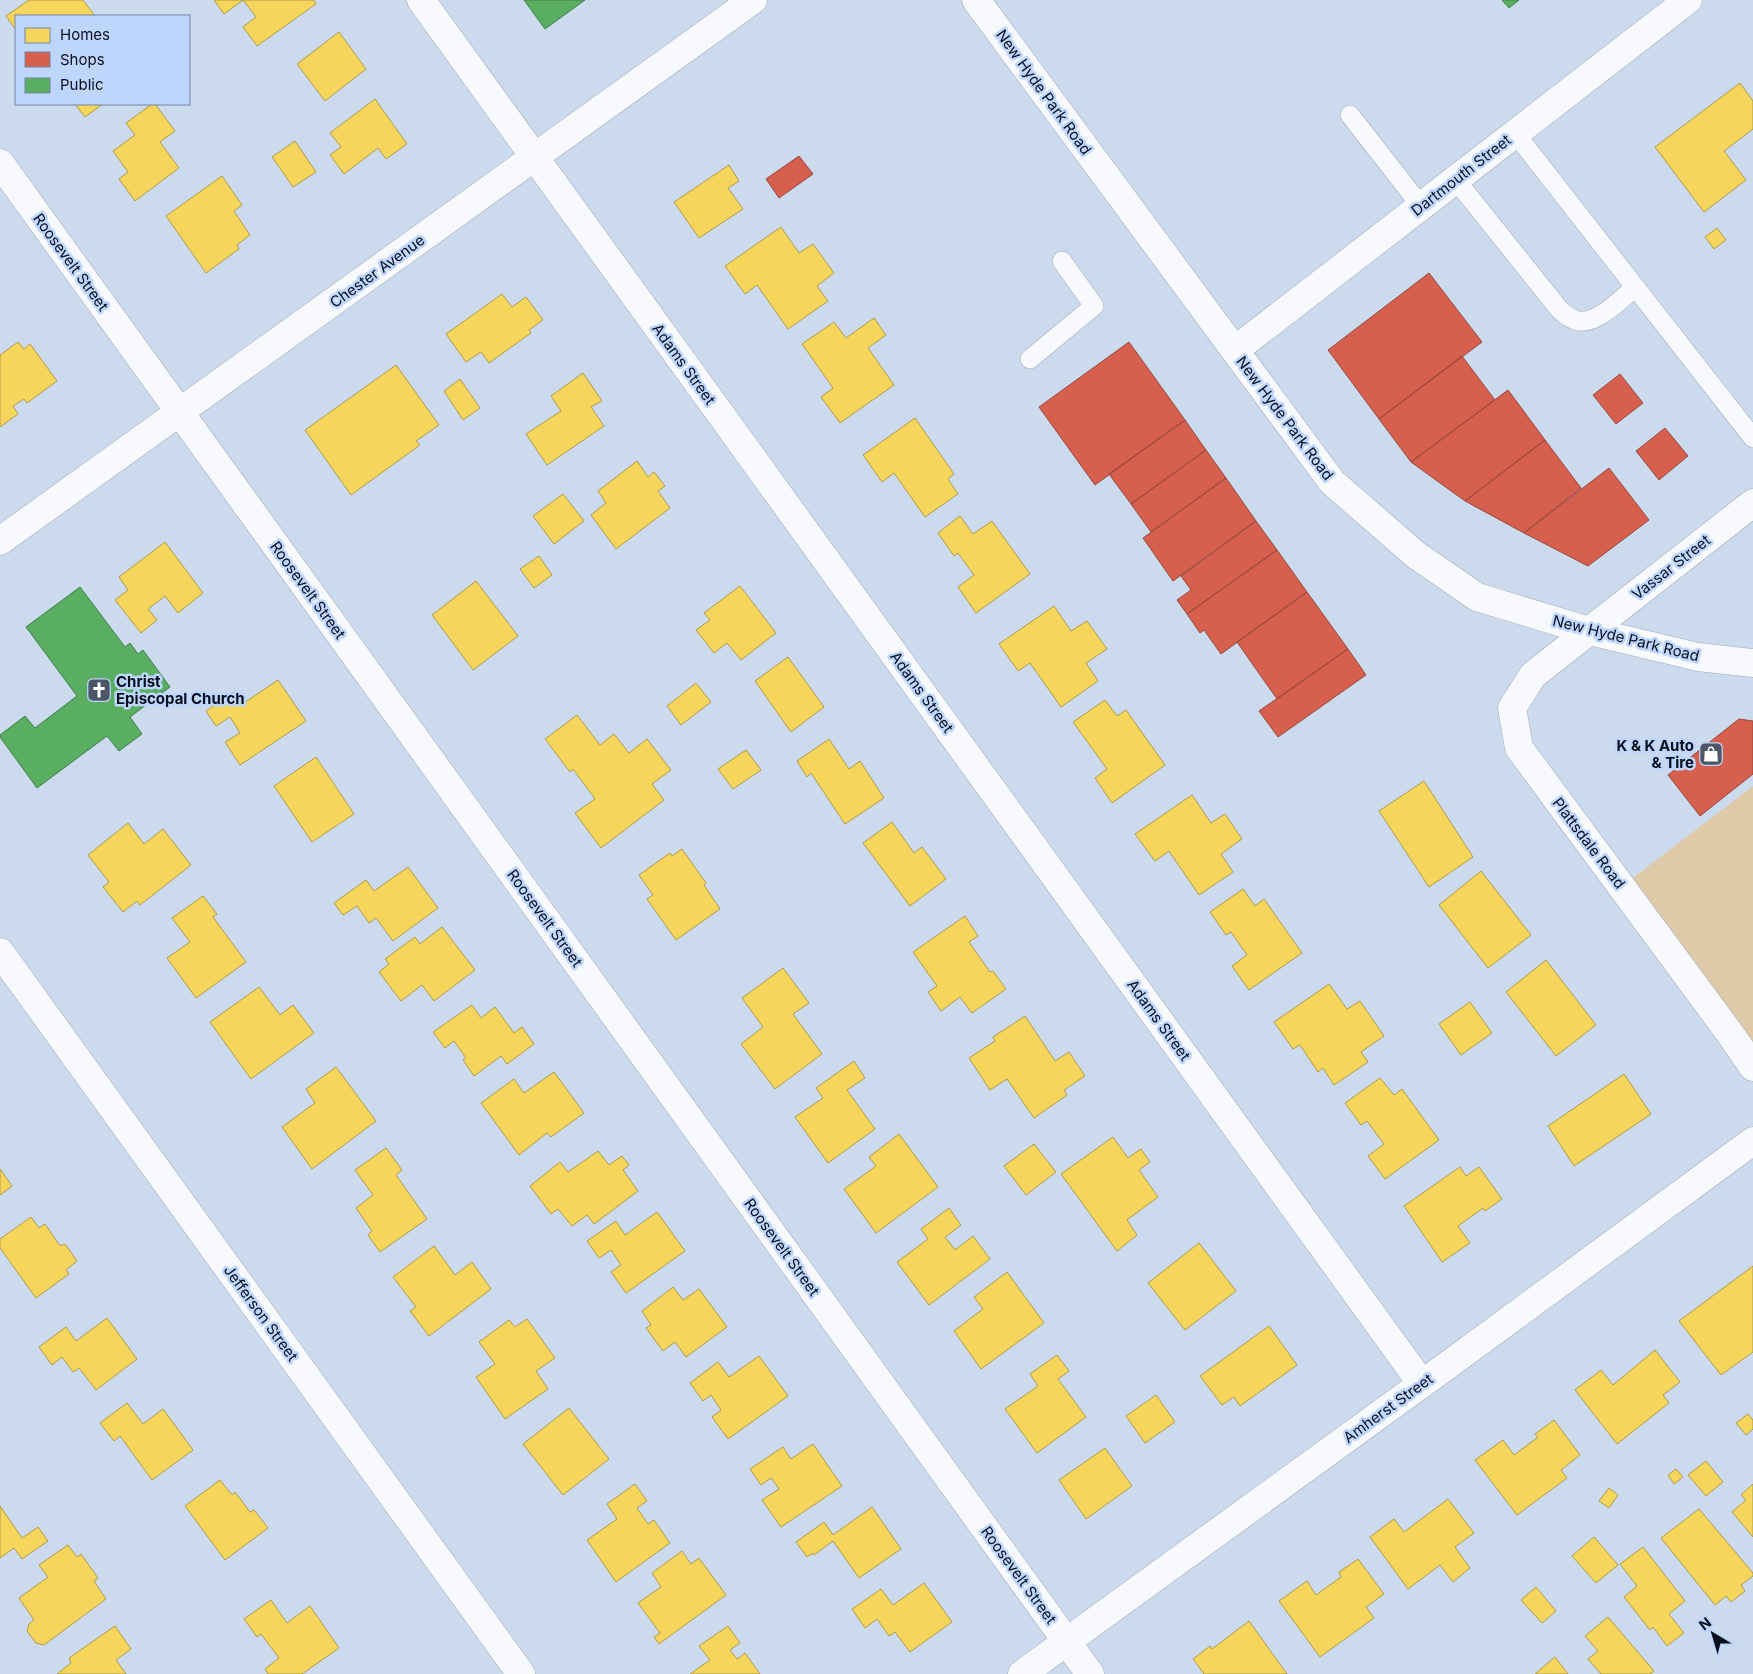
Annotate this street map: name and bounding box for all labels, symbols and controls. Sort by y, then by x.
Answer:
legend [15,15,190,105]
text: Homes [60,25,110,44]
street label: New Hyde Park Road [992,26,1096,158]
text: Shops [60,50,105,69]
text: Public [60,75,103,94]
street label: Dartmouth Street [1407,130,1515,220]
street label: Roosevelt Street [29,209,113,315]
street label: Chester Avenue [326,230,428,312]
street label: Adams Street [648,320,720,408]
street label: New Hyde Park Road [1232,352,1338,484]
street label: Vassar Street [1628,530,1714,604]
street label: Roosevelt Street [266,537,350,643]
street label: New Hyde Park Road [1551,611,1701,665]
street label: Adams Street [886,648,958,736]
place label: Christ Episcopal Church [116,672,245,708]
church icon: Christ Episcopal Church [86,677,112,703]
place label: K & K Auto & Tire [1617,736,1694,772]
shop icon: K & K Auto & Tire [1698,741,1724,767]
street label: Plattsdale Road [1549,794,1629,892]
street label: Roosevelt Street [503,865,587,971]
street label: Adams Street [1123,976,1195,1064]
street label: Roosevelt Street [740,1194,824,1300]
street label: Jefferson Street [220,1261,302,1365]
street label: Amherst Street [1339,1369,1437,1447]
street label: Roosevelt Street [977,1522,1061,1628]
north arrow [1688,1609,1738,1659]
text: N [1695,1613,1714,1633]

